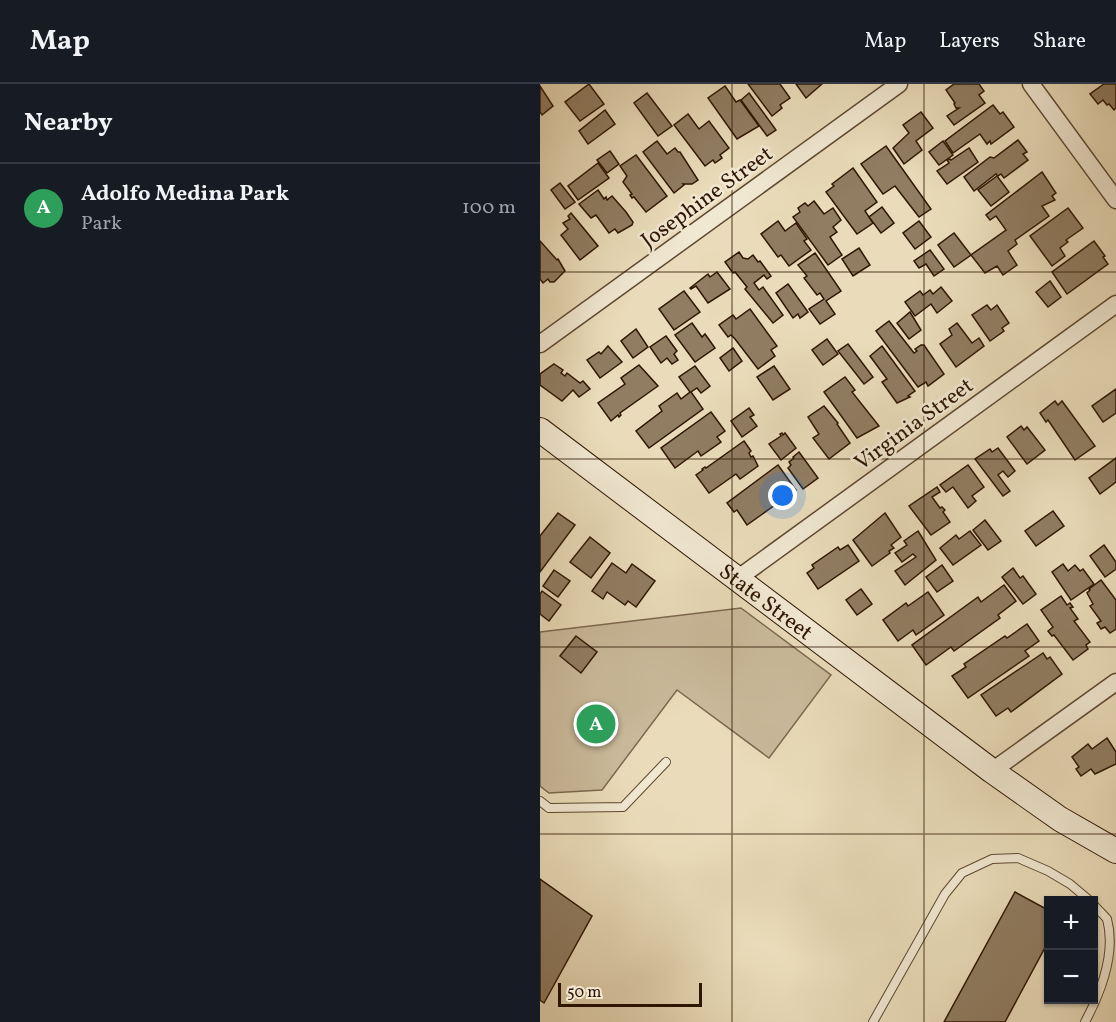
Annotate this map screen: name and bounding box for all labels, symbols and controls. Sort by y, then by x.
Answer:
text: Map [30,22,90,61]
text: Map [864,27,906,56]
text: Layers [939,27,1000,56]
text: Share [1033,27,1086,56]
text: Nearby [24,105,113,141]
street label: Josephine Street [635,139,780,257]
text: Adolfo Medina Park [81,179,289,210]
text: A [36,194,51,222]
text: 100 m [462,194,516,222]
text: Park [81,210,122,238]
street label: Virginia Street [849,371,981,479]
your location [768,481,797,510]
street label: State Street [712,557,819,649]
pin: A [576,702,616,746]
map controls [1044,896,1098,1004]
button: + [1044,896,1098,950]
button: − [1044,950,1098,1004]
scale bar [558,980,702,1008]
text: 50 m [567,982,601,1004]

